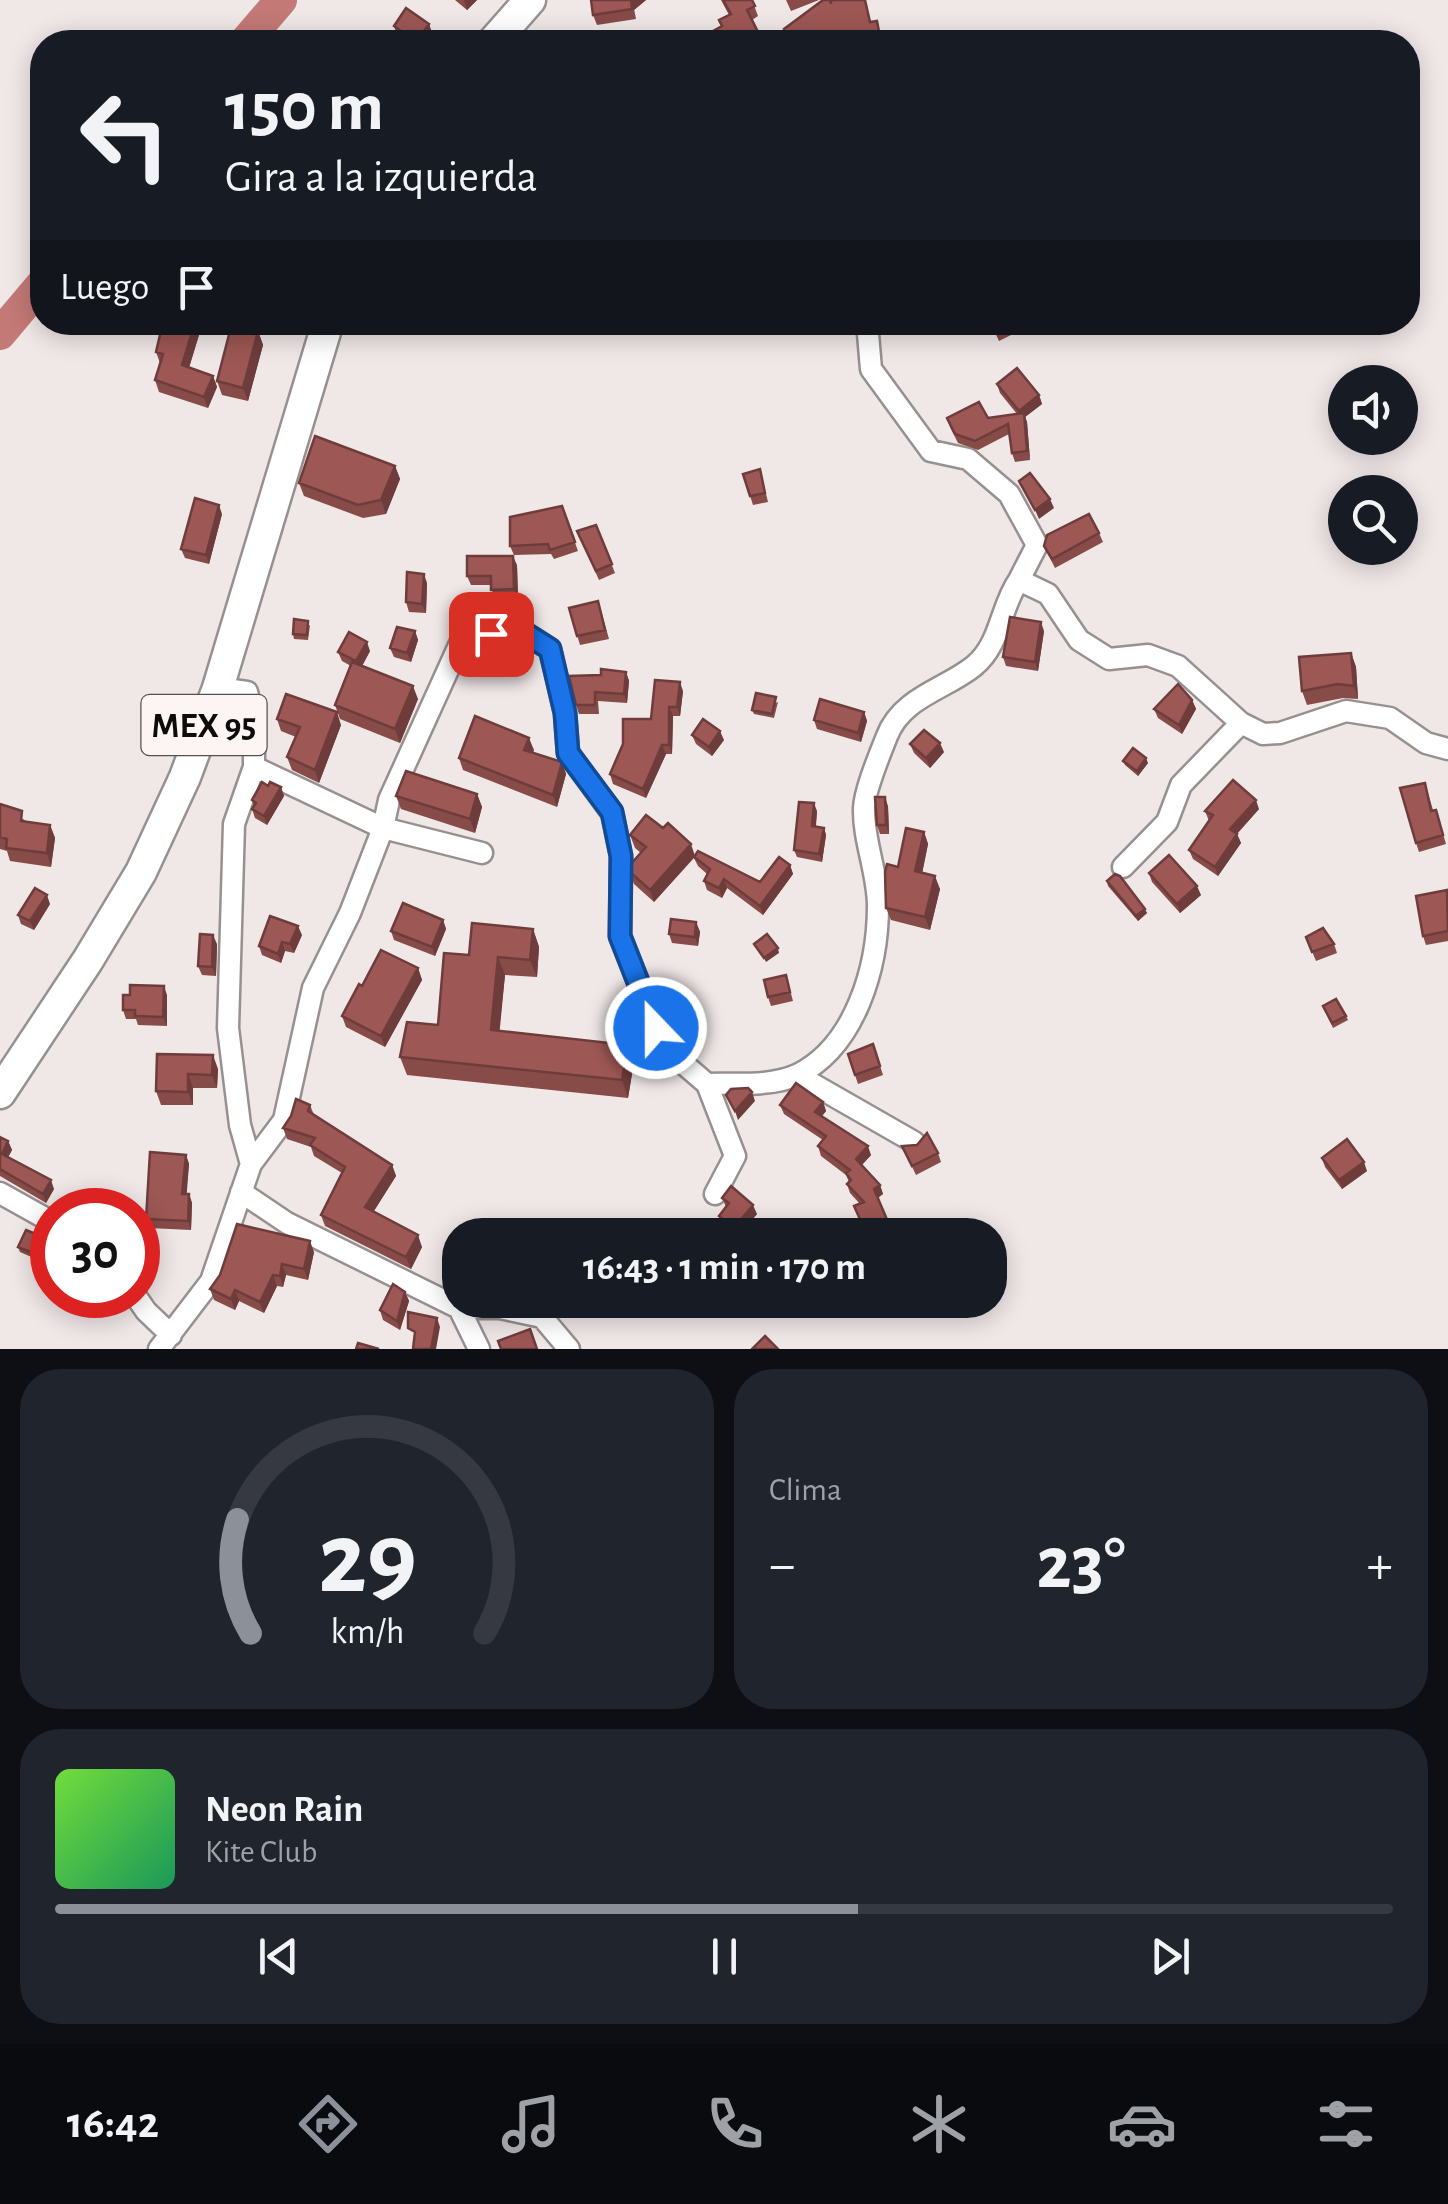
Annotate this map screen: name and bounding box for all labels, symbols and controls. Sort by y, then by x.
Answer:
icon: left [60,70,190,200]
text: 150 m [225,73,384,143]
text: Gira a la izquierda [225,155,538,200]
icon: arrive [169,260,224,315]
text: Luego [60,269,149,307]
map controls [1328,365,1418,565]
button: sound [1328,365,1418,455]
button: search [1328,475,1418,565]
pin [449,592,534,677]
icon: arrive [464,607,519,662]
road number: MEX 95 [142,695,266,755]
position arrow [604,976,708,1080]
speed limit sign: 30 [30,1188,160,1318]
text: 16:43 · 1 min · 170 m [583,1249,866,1287]
text: Clima [769,1474,842,1506]
text: 29 [317,1508,417,1612]
text: 23° [1036,1527,1126,1602]
text: − [769,1538,795,1593]
text: + [1367,1538,1393,1593]
text: km/h [330,1614,404,1650]
text: Neon Rain [205,1791,363,1829]
text: Kite Club [205,1836,317,1868]
icon: previous [251,1929,306,1984]
icon: pause [697,1929,752,1984]
icon: next [1143,1929,1198,1984]
icon: directions [293,2089,363,2159]
icon: music [496,2089,566,2159]
icon: phone [700,2089,770,2159]
icon: climate [904,2089,974,2159]
icon: car [1107,2089,1177,2159]
icon: filters [1311,2089,1381,2159]
text: 16:42 [67,2101,159,2146]

